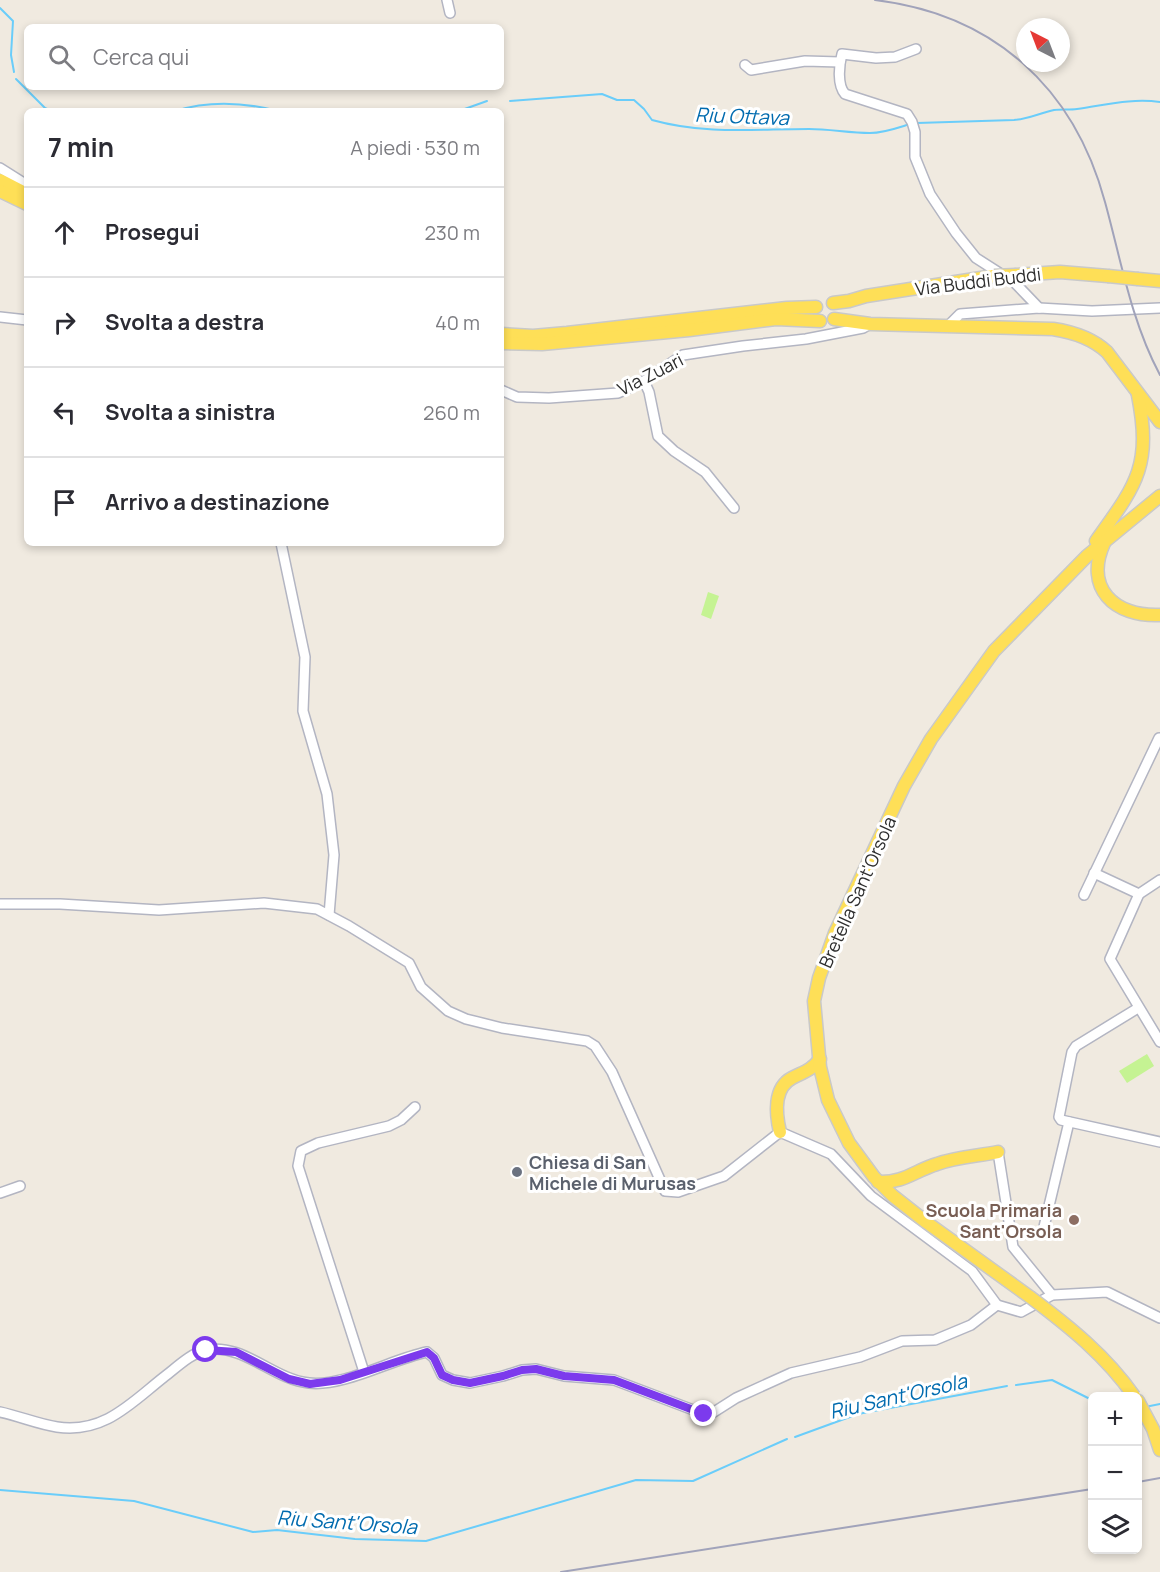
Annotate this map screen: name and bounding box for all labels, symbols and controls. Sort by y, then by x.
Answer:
north arrow [1016,18,1070,72]
search box [24,24,504,90]
icon: search [45,41,78,74]
text: Cerca qui [93,42,189,72]
water label: Riu Ottava [695,101,790,131]
text: 7 min [48,129,114,165]
text: A piedi · 530 m [350,134,480,161]
icon: ahead [48,216,81,249]
text: Prosegui [105,217,200,247]
text: 230 m [424,219,480,246]
street label: Via Buddi Buddi [914,261,1042,301]
icon: right [48,306,81,339]
text: Svolta a destra [105,307,264,337]
text: 40 m [435,309,480,336]
street label: Via Zuari [613,347,687,401]
icon: left [48,396,81,429]
text: Svolta a sinistra [105,397,275,427]
text: 260 m [423,399,480,426]
icon: arrive [48,486,81,519]
text: Arrivo a destinazione [105,487,329,517]
street label: Bretella Sant'Orsola [813,812,901,972]
place label: Chiesa di San Michele di Murusas [529,1150,696,1195]
marker: Chiesa di San Michele di Murusas [510,1165,524,1179]
place label: Scuola Primaria Sant'Orsola [926,1198,1062,1243]
marker: Scuola Primaria Sant'Orsola [1067,1213,1081,1227]
route start [192,1336,218,1362]
water label: Riu Sant'Orsola [827,1367,970,1425]
map controls [1088,1392,1142,1554]
button: + [1088,1392,1142,1446]
route end [690,1400,716,1426]
button: − [1088,1446,1142,1500]
button: layers [1088,1500,1142,1554]
water label: Riu Sant'Orsola [276,1504,419,1540]

